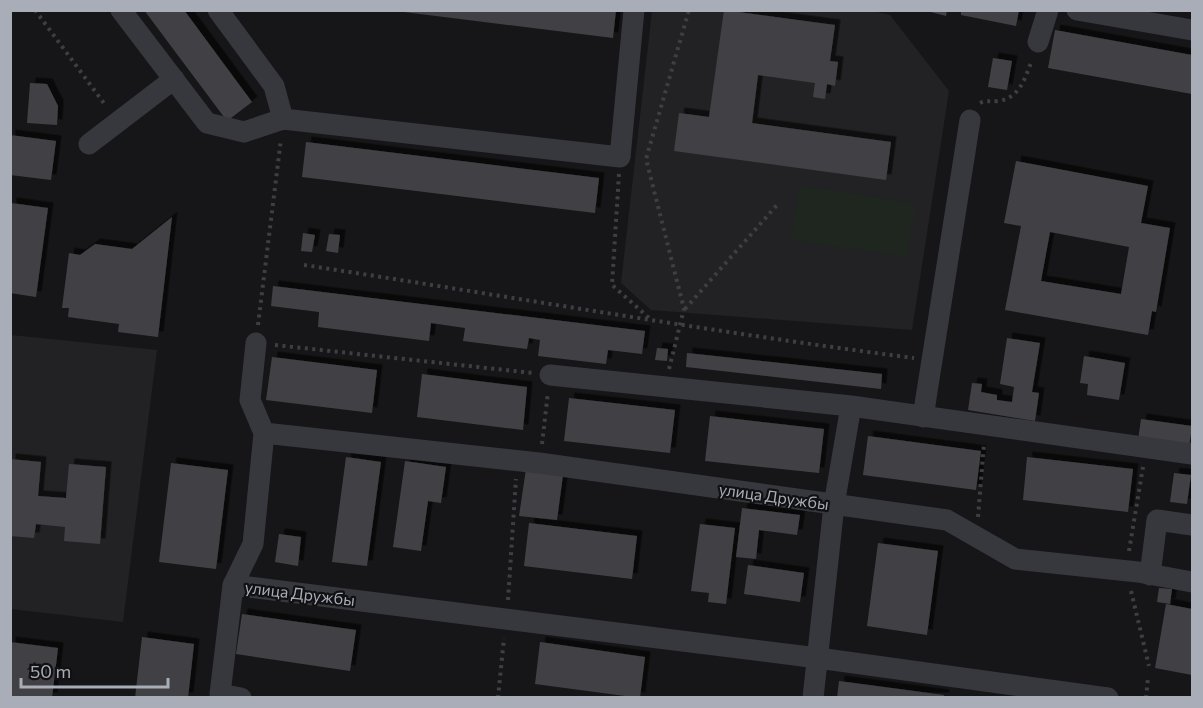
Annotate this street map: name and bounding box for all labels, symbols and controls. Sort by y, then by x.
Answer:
street label: улица Дружбы [718,479,830,513]
street label: улица Дружбы [244,577,356,609]
scale bar [21,651,168,689]
text: 50 m [30,660,71,682]

